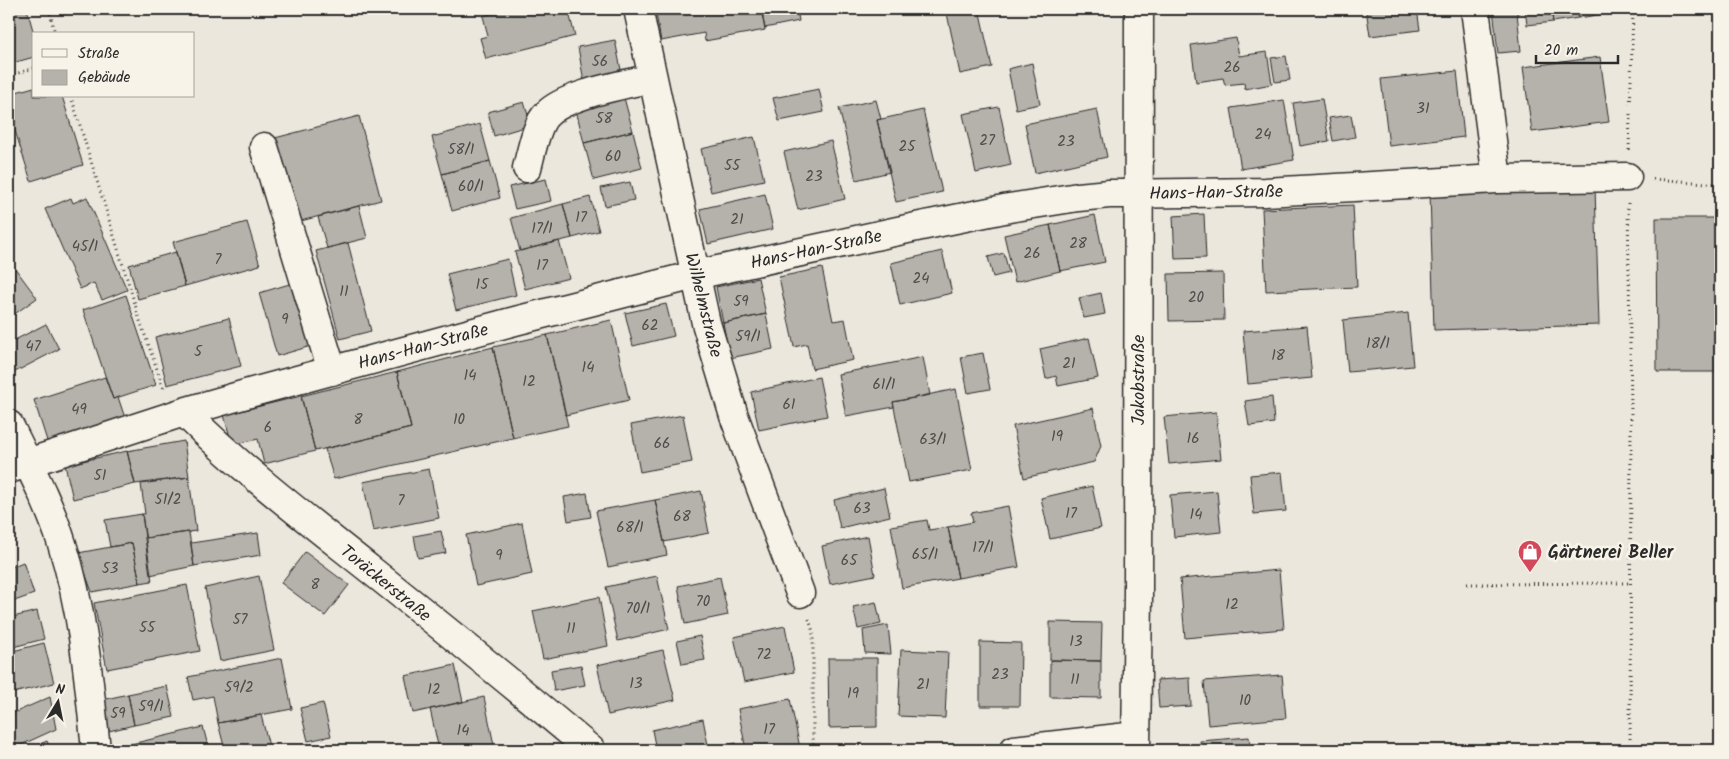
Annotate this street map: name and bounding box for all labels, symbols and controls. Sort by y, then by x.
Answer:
legend [32,32,195,98]
scale bar [1536,32,1619,64]
text: 20 m [1544,39,1578,63]
text: Straße [78,42,120,66]
house number: 56 [592,50,608,74]
house number: 26 [1223,56,1241,80]
text: Gebäude [78,66,131,90]
house number: 31 [1416,97,1430,121]
house number: 58 [595,107,614,131]
house number: 24 [1255,123,1271,147]
house number: 27 [979,129,996,153]
house number: 23 [1057,130,1075,154]
house number: 25 [899,135,916,159]
house number: 58/1 [447,138,475,162]
house number: 60 [605,145,621,169]
house number: 55 [724,154,741,178]
house number: 23 [805,165,823,189]
house number: 60/1 [458,175,484,199]
street label: Hans-Han-Straße [1149,178,1283,209]
house number: 17 [575,206,588,230]
house number: 21 [730,208,744,232]
house number: 17/1 [531,217,553,241]
street label: Hans-Han-Straße [748,222,885,279]
house number: 28 [1069,232,1088,256]
house number: 45/1 [72,235,98,259]
house number: 26 [1023,242,1041,266]
house number: 7 [215,248,223,272]
street label: Wilhelmstraße [676,250,730,361]
house number: 17 [536,254,549,278]
house number: 24 [913,267,929,291]
house number: 15 [476,273,489,297]
house number: 11 [339,280,349,304]
house number: 20 [1188,286,1205,310]
house number: 59 [733,290,749,314]
house number: 9 [281,308,289,332]
house number: 62 [641,314,659,338]
street label: Hans-Han-Straße [355,316,492,379]
house number: 59/1 [735,325,761,349]
house number: 18/1 [1366,332,1390,356]
house number: 47 [25,335,42,359]
street label: Jakobstraße [1125,335,1154,425]
house number: 5 [194,340,203,364]
house number: 18 [1271,344,1286,368]
house number: 21 [1062,352,1076,376]
house number: 14 [582,356,594,380]
house number: 14 [464,364,476,388]
house number: 12 [522,370,536,394]
house number: 61/1 [872,373,896,397]
house number: 61 [782,393,796,417]
house number: 49 [71,398,87,422]
house number: 8 [353,408,363,432]
house number: 10 [453,408,466,432]
house number: 6 [264,416,272,440]
house number: 19 [1051,425,1064,449]
house number: 16 [1186,427,1200,451]
house number: 63/1 [920,428,947,452]
house number: 66 [654,432,670,456]
house number: 51 [94,464,107,488]
house number: 51/2 [155,488,181,512]
house number: 7 [398,489,406,513]
house number: 63 [854,497,871,521]
house number: 17 [1065,502,1078,526]
house number: 14 [1190,503,1202,527]
house number: 68 [673,505,692,529]
house number: 68/1 [616,516,644,540]
house number: 17/1 [972,536,994,560]
street label: Toräckerstraße [333,538,437,630]
shop icon: Gärtnerei Beller [1517,539,1543,573]
place label: Gärtnerei Beller [1548,539,1675,568]
house number: 65/1 [912,543,938,567]
house number: 9 [495,544,503,568]
house number: 65 [841,549,858,573]
house number: 53 [102,557,119,581]
house number: 8 [310,573,320,597]
house number: 70 [696,590,711,614]
house number: 12 [1225,593,1239,617]
house number: 70/1 [626,597,651,621]
house number: 57 [233,608,249,632]
house number: 55 [139,616,156,640]
house number: 11 [566,617,576,641]
house number: 13 [1069,630,1083,654]
house number: 72 [756,643,772,667]
house number: 23 [991,663,1009,687]
house number: 11 [1070,668,1080,692]
house number: 13 [629,672,643,696]
house number: 21 [916,673,930,697]
north arrow [32,676,82,726]
house number: 59/2 [224,676,254,700]
house number: 12 [427,678,441,702]
text: N [54,679,67,702]
house number: 19 [847,682,860,706]
house number: 10 [1239,689,1252,713]
house number: 59/1 [138,695,164,719]
house number: 59 [110,702,126,726]
house number: 17 [763,718,776,742]
house number: 14 [457,719,469,743]

